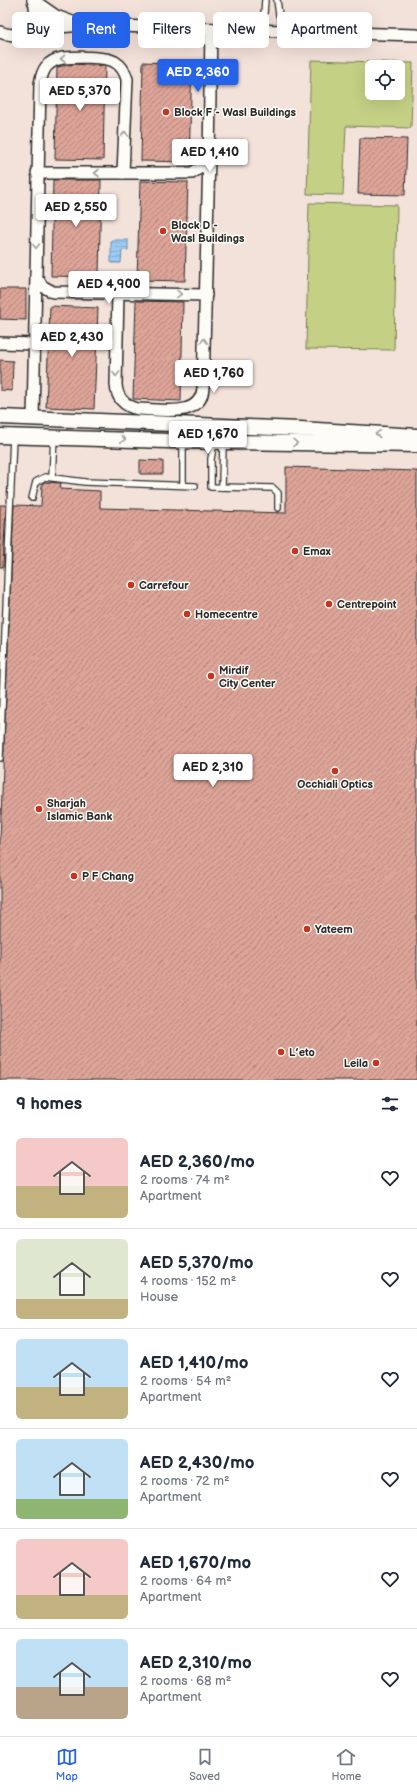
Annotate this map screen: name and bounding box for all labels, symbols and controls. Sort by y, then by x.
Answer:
chip: Buy [12,12,64,48]
chip: Rent [72,12,130,48]
chip: Filters [138,12,205,48]
chip: New [213,12,269,48]
chip: Apartment [277,12,372,48]
one-way arrow [60,54,66,63]
pin: AED 2,360 [152,59,244,93]
map controls [365,60,405,100]
button: locate [365,60,405,100]
text: AED 2,360 [166,64,230,80]
pin: AED 5,370 [34,78,126,112]
text: AED 5,370 [49,83,111,99]
place label: Block F - Wasl Buildings [174,106,297,119]
marker: Block F - Wasl Buildings [161,107,171,117]
one-way arrow [120,131,129,137]
pin: AED 1,410 [164,139,256,173]
text: AED 1,410 [181,144,239,160]
one-way arrow [94,169,100,177]
pin: AED 2,550 [30,194,122,228]
text: AED 2,550 [45,199,107,215]
place label: Block D - Wasl Buildings [171,219,245,245]
marker: Block D - Wasl Buildings [158,226,168,236]
one-way arrow [32,243,40,249]
pin: AED 4,900 [63,271,155,305]
text: AED 4,900 [77,276,141,292]
one-way arrow [176,290,182,299]
pin: AED 2,430 [26,324,118,358]
text: AED 2,430 [41,329,103,345]
one-way arrow [200,338,208,344]
pin: AED 1,760 [168,360,260,394]
text: AED 1,760 [184,365,244,381]
one-way arrow [112,371,120,377]
pin: AED 1,670 [162,421,254,455]
text: AED 1,670 [178,426,238,442]
one-way arrow [375,429,381,438]
one-way arrow [120,435,126,444]
one-way arrow [292,439,298,447]
place label: Emax [303,545,331,558]
marker: Emax [290,546,300,556]
place label: Carrefour [139,579,189,592]
marker: Carrefour [126,580,136,590]
place label: Centrepoint [337,598,397,611]
marker: Centrepoint [324,599,334,609]
place label: Homecentre [195,608,258,621]
marker: Homecentre [182,609,192,619]
place label: Mirdif City Center [219,664,276,690]
marker: Mirdif City Center [206,671,216,681]
pin: AED 2,310 [167,754,259,788]
text: AED 2,310 [183,759,243,775]
marker: Occhiali Optics [330,766,340,776]
place label: Occhiali Optics [297,778,373,791]
place label: Sharjah Islamic Bank [47,797,113,823]
marker: Sharjah Islamic Bank [34,804,44,814]
place label: P F Chang [82,870,134,883]
marker: P F Chang [69,871,79,881]
place label: Yateem [315,923,353,936]
marker: Yateem [302,924,312,934]
place label: L’eto [289,1046,315,1059]
marker: L’eto [276,1047,286,1057]
place label: Leila [344,1057,368,1070]
marker: Leila [371,1058,381,1068]
icon: filters [379,1093,401,1115]
text: 9 homes [16,1094,82,1114]
text: AED 2,360/mo [140,1152,255,1172]
icon: home [48,1154,96,1202]
icon: heart [379,1167,401,1189]
text: 2 rooms · 74 m² [140,1172,230,1188]
text: Apartment [140,1188,201,1204]
text: AED 5,370/mo [140,1253,254,1273]
icon: home [48,1255,96,1303]
icon: heart [379,1268,401,1290]
text: 4 rooms · 152 m² [140,1273,236,1289]
text: House [140,1289,178,1305]
text: AED 1,410/mo [140,1353,248,1373]
icon: home [48,1355,96,1403]
icon: heart [379,1368,401,1390]
text: 2 rooms · 54 m² [140,1373,231,1389]
text: Apartment [140,1389,201,1405]
text: AED 2,430/mo [140,1453,255,1473]
icon: home [48,1455,96,1503]
icon: heart [379,1468,401,1490]
text: 2 rooms · 72 m² [140,1473,230,1489]
text: Apartment [140,1489,201,1505]
text: AED 1,670/mo [140,1553,251,1573]
icon: home [48,1555,96,1603]
icon: heart [379,1568,401,1590]
text: 2 rooms · 64 m² [140,1573,232,1589]
text: Apartment [140,1589,201,1605]
text: AED 2,310/mo [140,1653,252,1673]
icon: home [48,1655,96,1703]
icon: heart [379,1668,401,1690]
text: 2 rooms · 68 m² [140,1673,231,1689]
text: Apartment [140,1689,201,1705]
tab: Map [56,1746,78,1783]
tab: Saved [189,1746,220,1783]
tab: Home [331,1746,361,1783]

